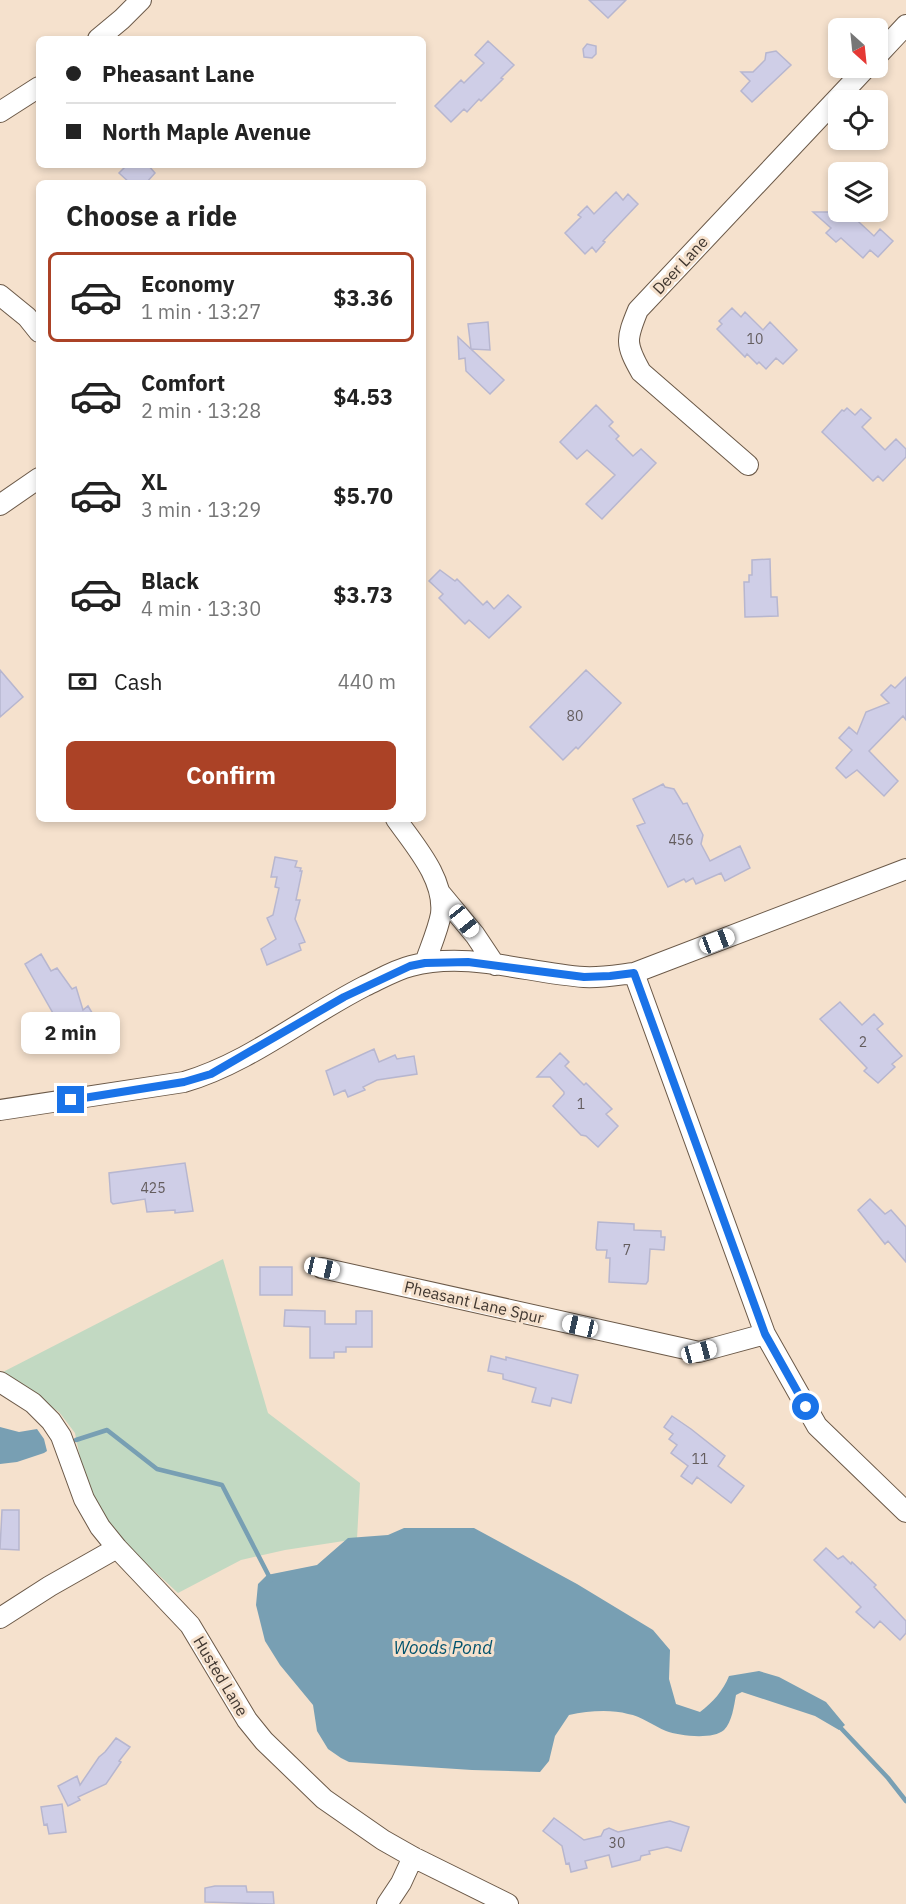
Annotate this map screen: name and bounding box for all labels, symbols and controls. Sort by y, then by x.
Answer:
north arrow [828,18,888,78]
map controls [828,18,888,222]
text: Pheasant Lane [102,59,255,88]
button: locate [828,90,888,150]
text: North Maple Avenue [102,117,311,146]
button: layers [828,162,888,222]
text: Choose a ride [66,198,237,233]
street label: Deer Lane [648,232,712,298]
text: Economy [141,269,235,298]
icon: car [69,270,123,324]
text: $3.36 [333,283,393,312]
text: 1 min · 13:27 [141,298,261,325]
house number: 10 [747,330,763,348]
text: Comfort [141,368,225,397]
icon: car [69,369,123,423]
text: $4.53 [333,382,393,411]
text: 2 min · 13:28 [141,397,261,424]
text: XL [141,467,167,496]
icon: car [69,468,123,522]
text: $5.70 [333,481,393,510]
text: 3 min · 13:29 [141,496,261,523]
text: Black [141,566,199,595]
icon: car [69,567,123,621]
text: $3.73 [333,580,393,609]
text: 4 min · 13:30 [141,595,261,622]
icon: cash [66,665,99,698]
text: Cash [114,667,163,696]
text: 440 m [338,668,396,695]
house number: 80 [567,707,583,725]
button: Confirm [66,741,396,810]
house number: 456 [668,831,694,849]
car [446,901,482,941]
car [697,926,737,956]
callout: 2 min [22,1013,121,1055]
text: 2 min [44,1019,97,1046]
house number: 2 [859,1033,867,1051]
route end [57,1086,84,1113]
house number: 1 [577,1095,585,1113]
house number: 425 [140,1179,166,1197]
house number: 7 [623,1241,631,1259]
car [302,1255,342,1281]
street label: Pheasant Lane Spur [402,1276,546,1328]
car [560,1313,600,1339]
car [679,1339,719,1365]
route start [792,1393,819,1420]
house number: 11 [692,1450,708,1468]
street label: Husted Lane [189,1632,253,1720]
water label: Woods Pond [393,1636,493,1659]
house number: 30 [609,1834,625,1852]

